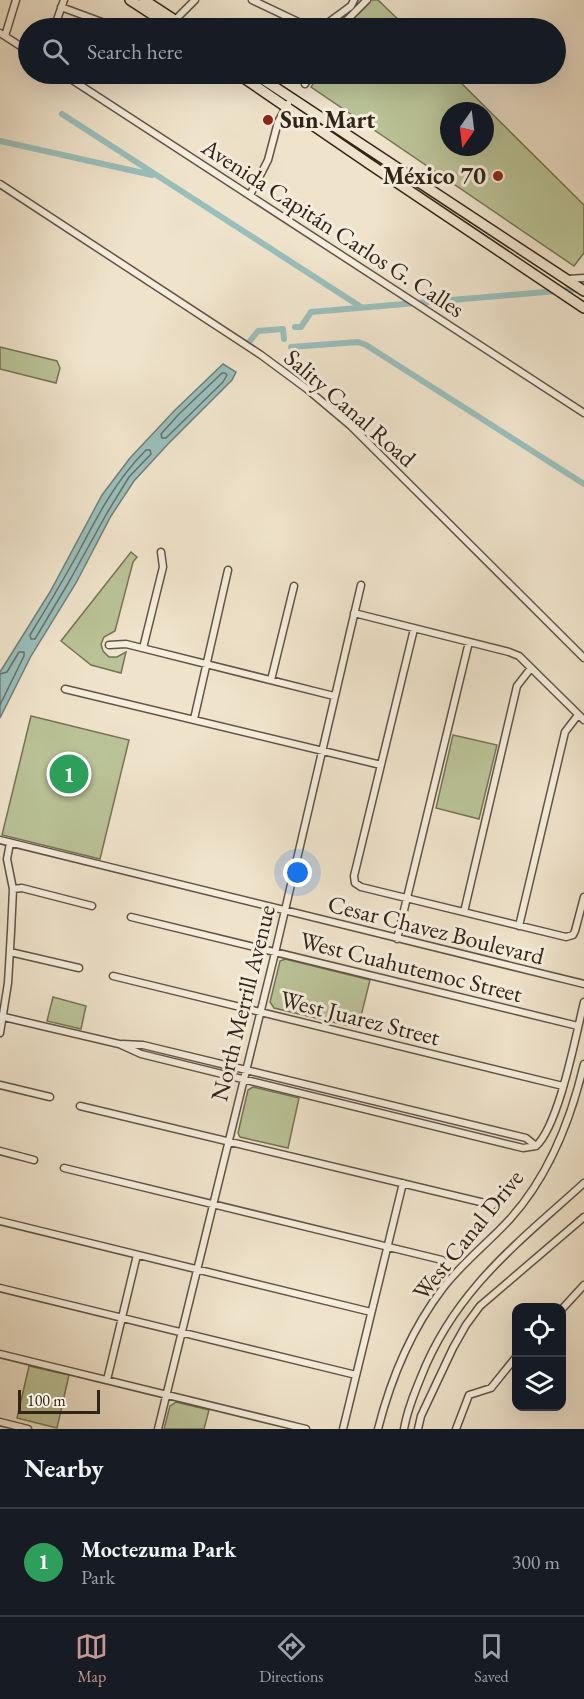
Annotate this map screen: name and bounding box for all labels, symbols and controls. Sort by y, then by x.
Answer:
search box [18,18,566,84]
icon: search [39,35,72,68]
text: Search here [87,37,182,66]
north arrow [440,102,494,156]
place label: Sun Mart [280,104,375,135]
marker: Sun Mart [261,113,275,127]
street label: Avenida Capitán Carlos G. Calles [195,131,470,324]
place label: México 70 [383,160,486,191]
marker: México 70 [491,169,505,183]
street label: Sality Canal Road [278,342,423,474]
pin: 1 [50,752,88,796]
your location [283,858,312,887]
street label: Cesar Chavez Boulevard [325,888,548,972]
street label: North Merrill Avenue [203,902,282,1104]
street label: West Cuahutemoc Street [297,924,526,1009]
street label: West Juarez Street [277,983,444,1052]
street label: West Canal Drive [405,1163,530,1307]
map controls [512,1303,566,1411]
button: locate [512,1303,566,1357]
button: layers [512,1357,566,1411]
scale bar [18,1387,100,1414]
text: 100 m [27,1390,66,1411]
text: Nearby [24,1451,104,1485]
text: Moctezuma Park [81,1535,236,1564]
text: 1 [38,1549,49,1575]
text: 300 m [512,1549,560,1575]
text: Park [81,1564,115,1590]
tab: Map [75,1630,108,1687]
tab: Directions [259,1630,324,1687]
tab: Saved [474,1630,509,1687]

